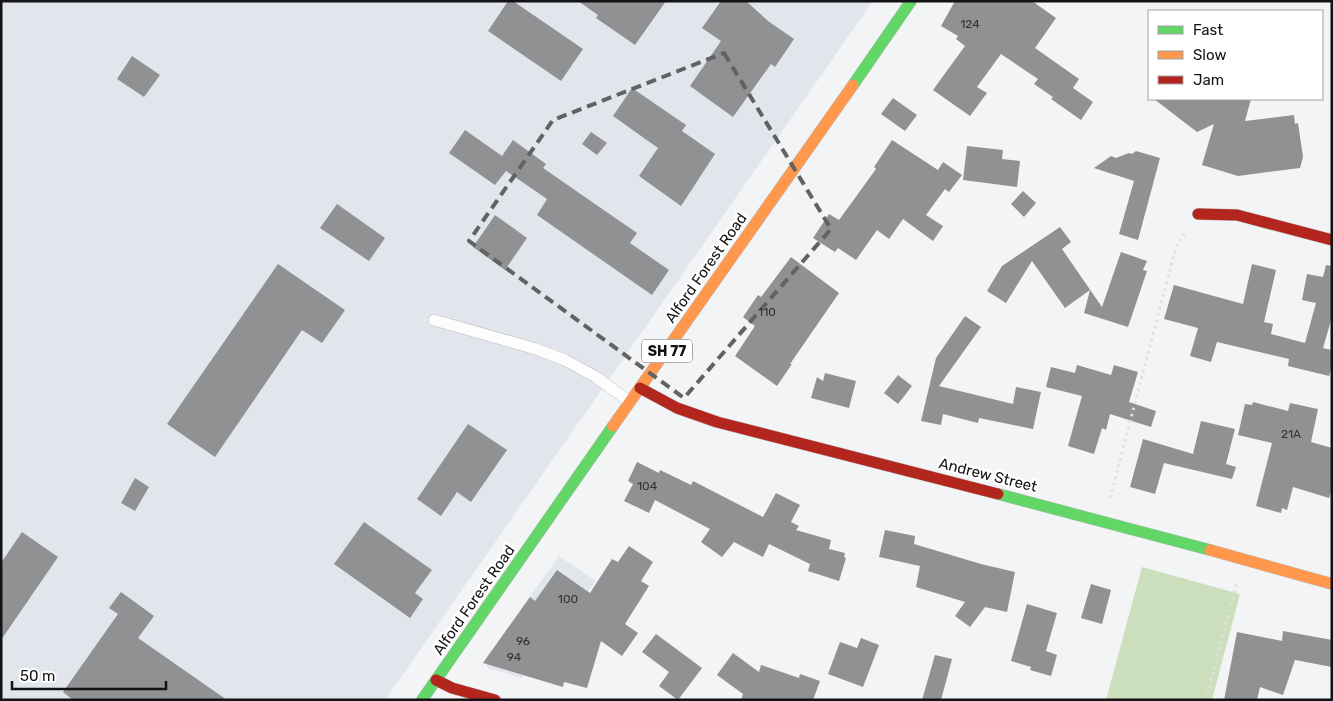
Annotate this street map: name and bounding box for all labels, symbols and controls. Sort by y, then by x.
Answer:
legend [1148,10,1323,100]
house number: 124 [960,17,980,31]
text: Fast [1193,21,1223,39]
text: Slow [1193,46,1226,64]
text: Jam [1193,71,1224,89]
street label: Alford Forest Road [661,210,751,326]
house number: 110 [758,305,776,319]
road number: SH 77 [642,340,692,362]
house number: 21A [1281,427,1301,441]
street label: Andrew Street [937,454,1039,496]
house number: 104 [637,479,658,493]
street label: Alford Forest Road [429,542,519,658]
house number: 100 [558,592,578,606]
house number: 96 [516,634,530,648]
house number: 94 [507,650,522,664]
scale bar [12,658,166,690]
text: 50 m [20,667,55,685]

